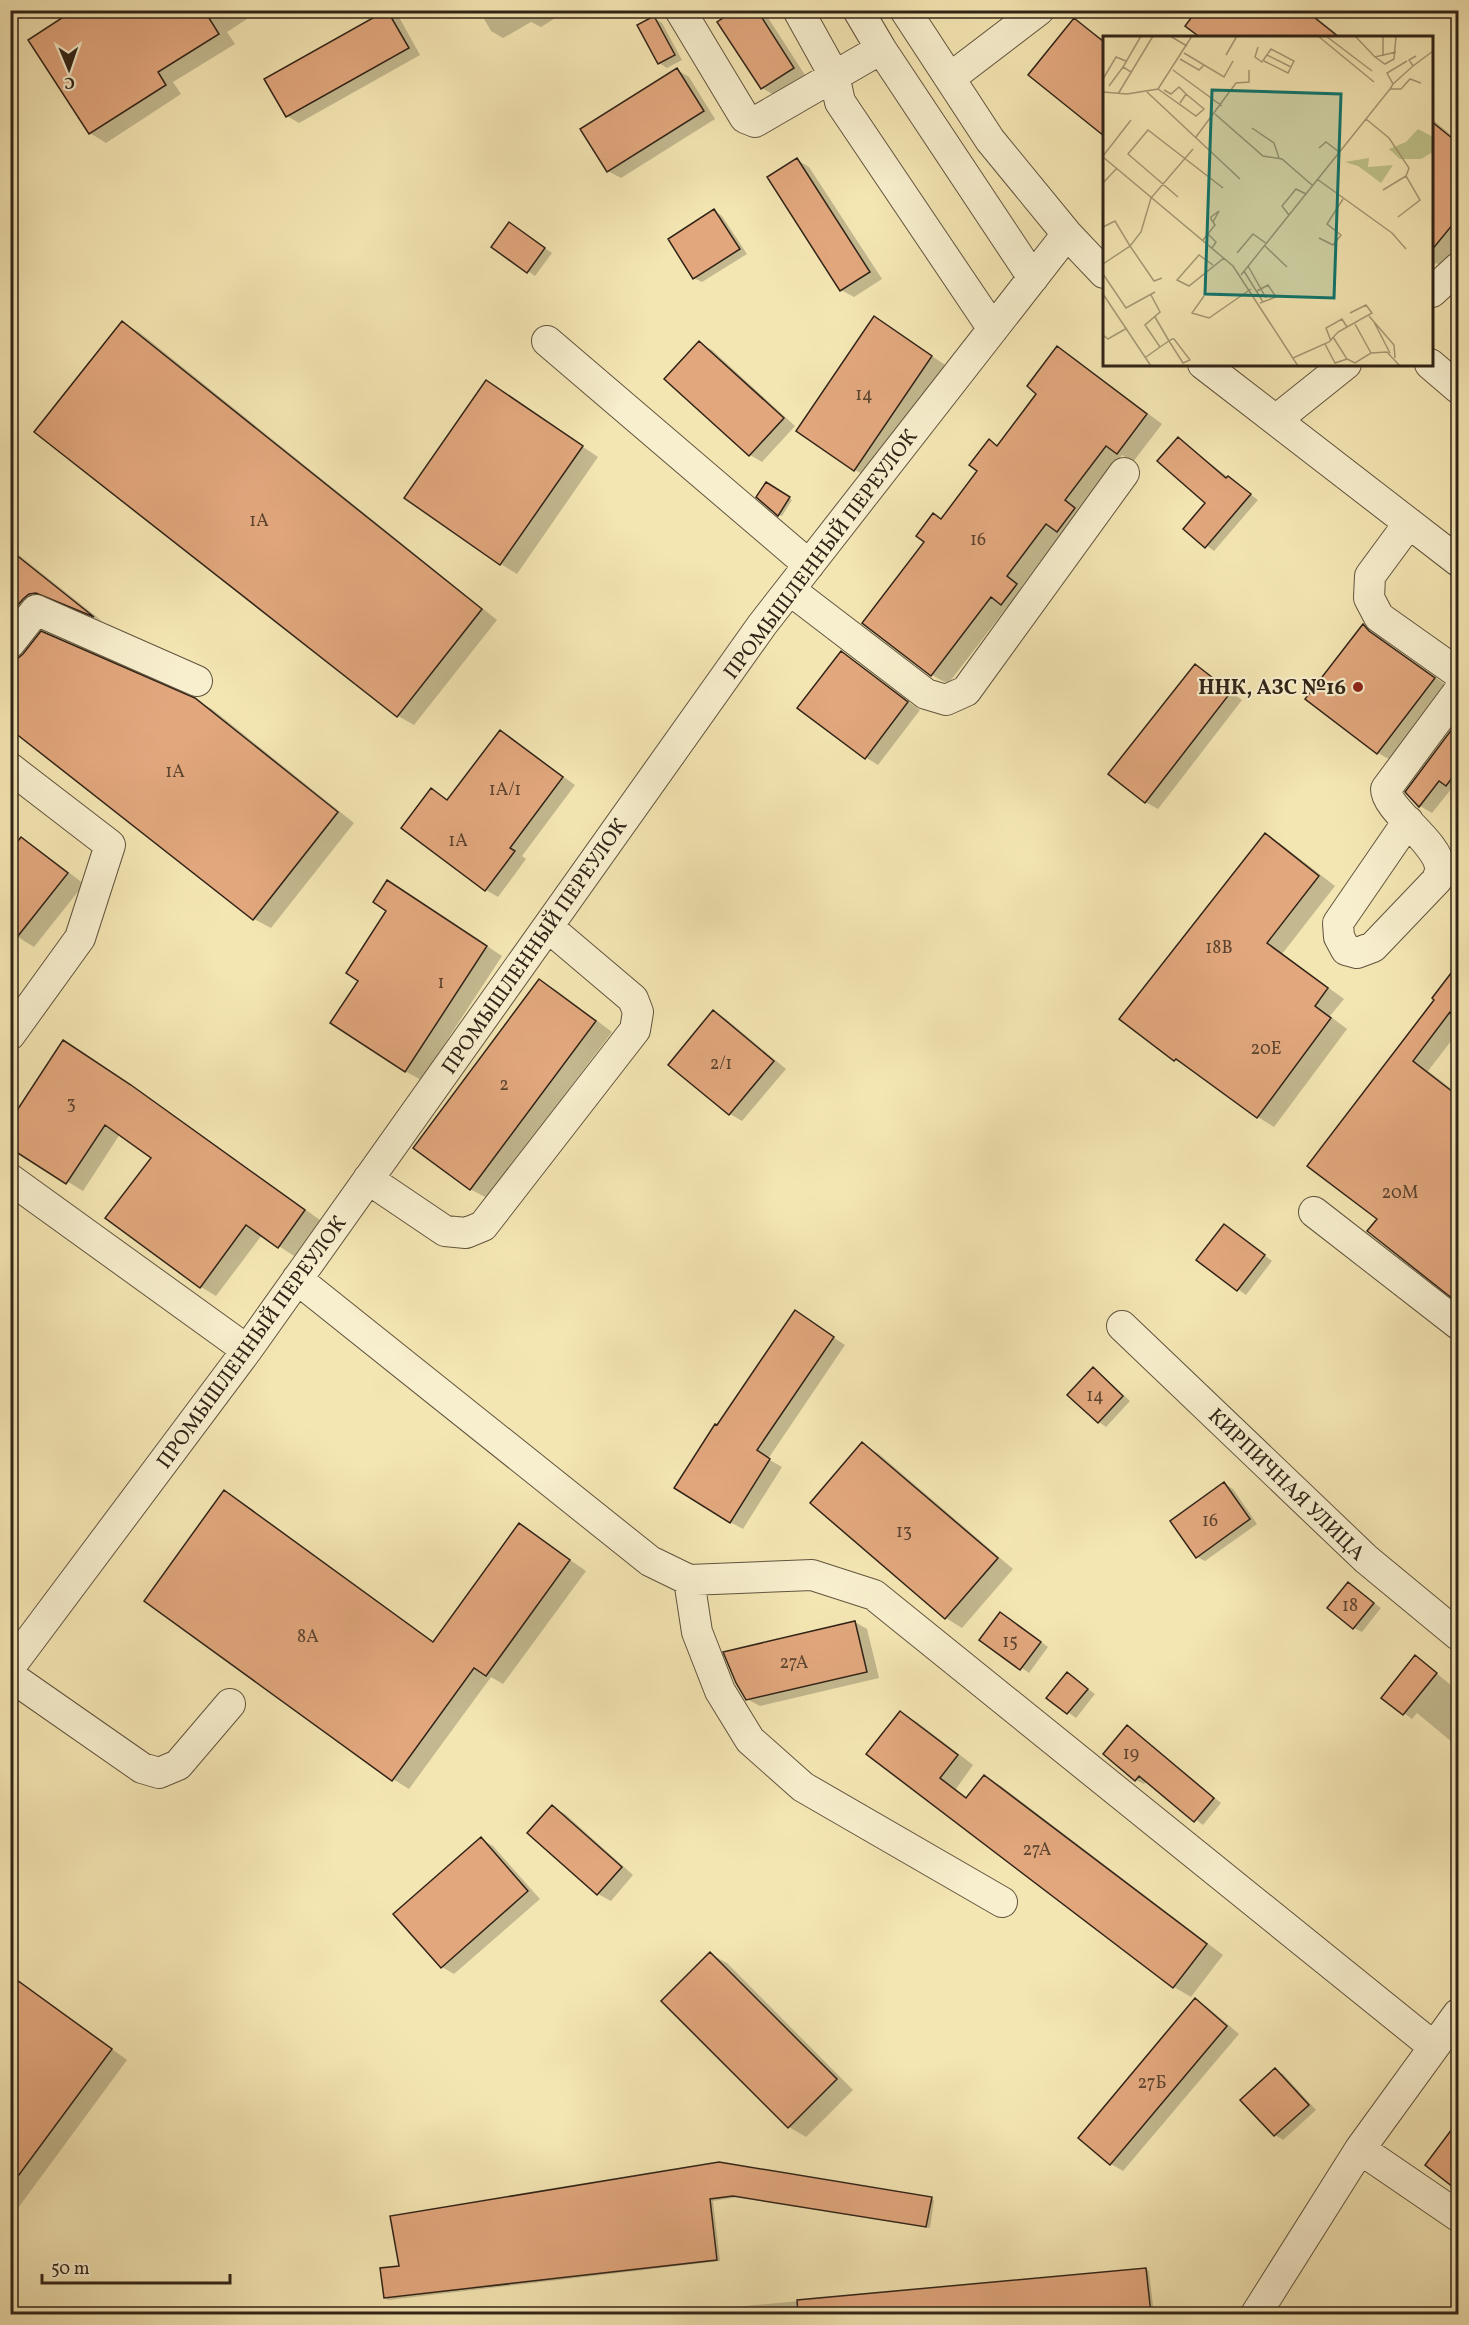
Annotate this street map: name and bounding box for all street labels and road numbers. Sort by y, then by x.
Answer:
street label: ПРОМЫШЛЕННЫЙ ПЕРЕУЛОК [717,424,925,686]
street label: ПРОМЫШЛЕННЫЙ ПЕРЕУЛОК [436,813,635,1081]
street label: ПРОМЫШЛЕННЫЙ ПЕРЕУЛОК [150,1211,354,1475]
street label: КИРПИЧНАЯ УЛИЦА [1201,1402,1371,1568]

